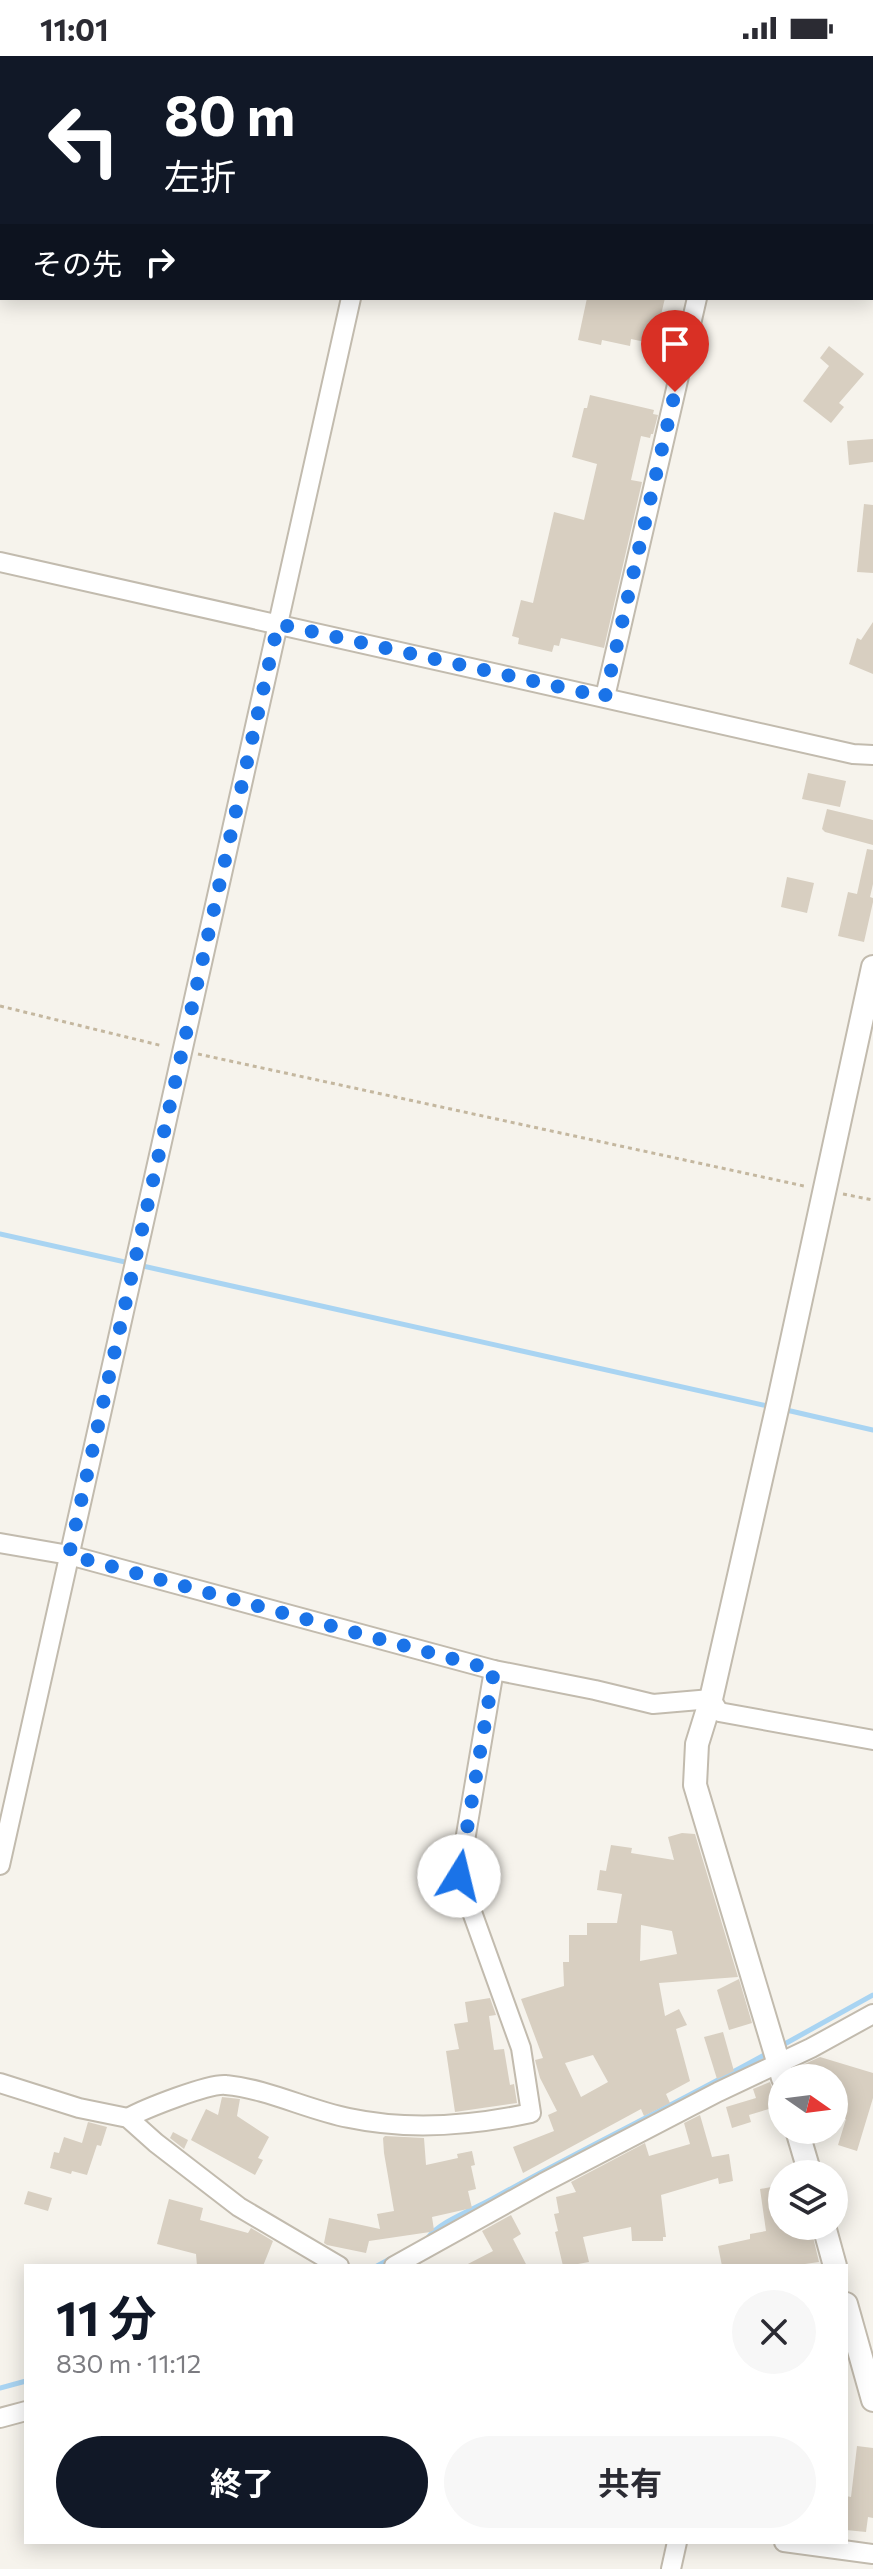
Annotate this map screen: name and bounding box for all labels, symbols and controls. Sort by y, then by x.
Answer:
text: 11:01 [40,10,109,47]
text: 80 m [164,79,295,148]
icon: left [32,88,136,192]
text: 左折 [164,153,236,197]
icon: right [138,240,182,284]
text: その先 [32,244,122,281]
pin [641,310,709,392]
icon: arrive [653,322,697,366]
position arrow [417,1834,501,1918]
north arrow [768,2064,848,2144]
map controls [768,2064,848,2240]
button: layers [768,2160,848,2240]
text: 11 分 [56,2287,157,2346]
button: close [732,2290,816,2374]
text: 830 m · 11:12 [56,2347,201,2378]
button: 終了 [56,2436,428,2528]
button: 共有 [444,2436,816,2528]

